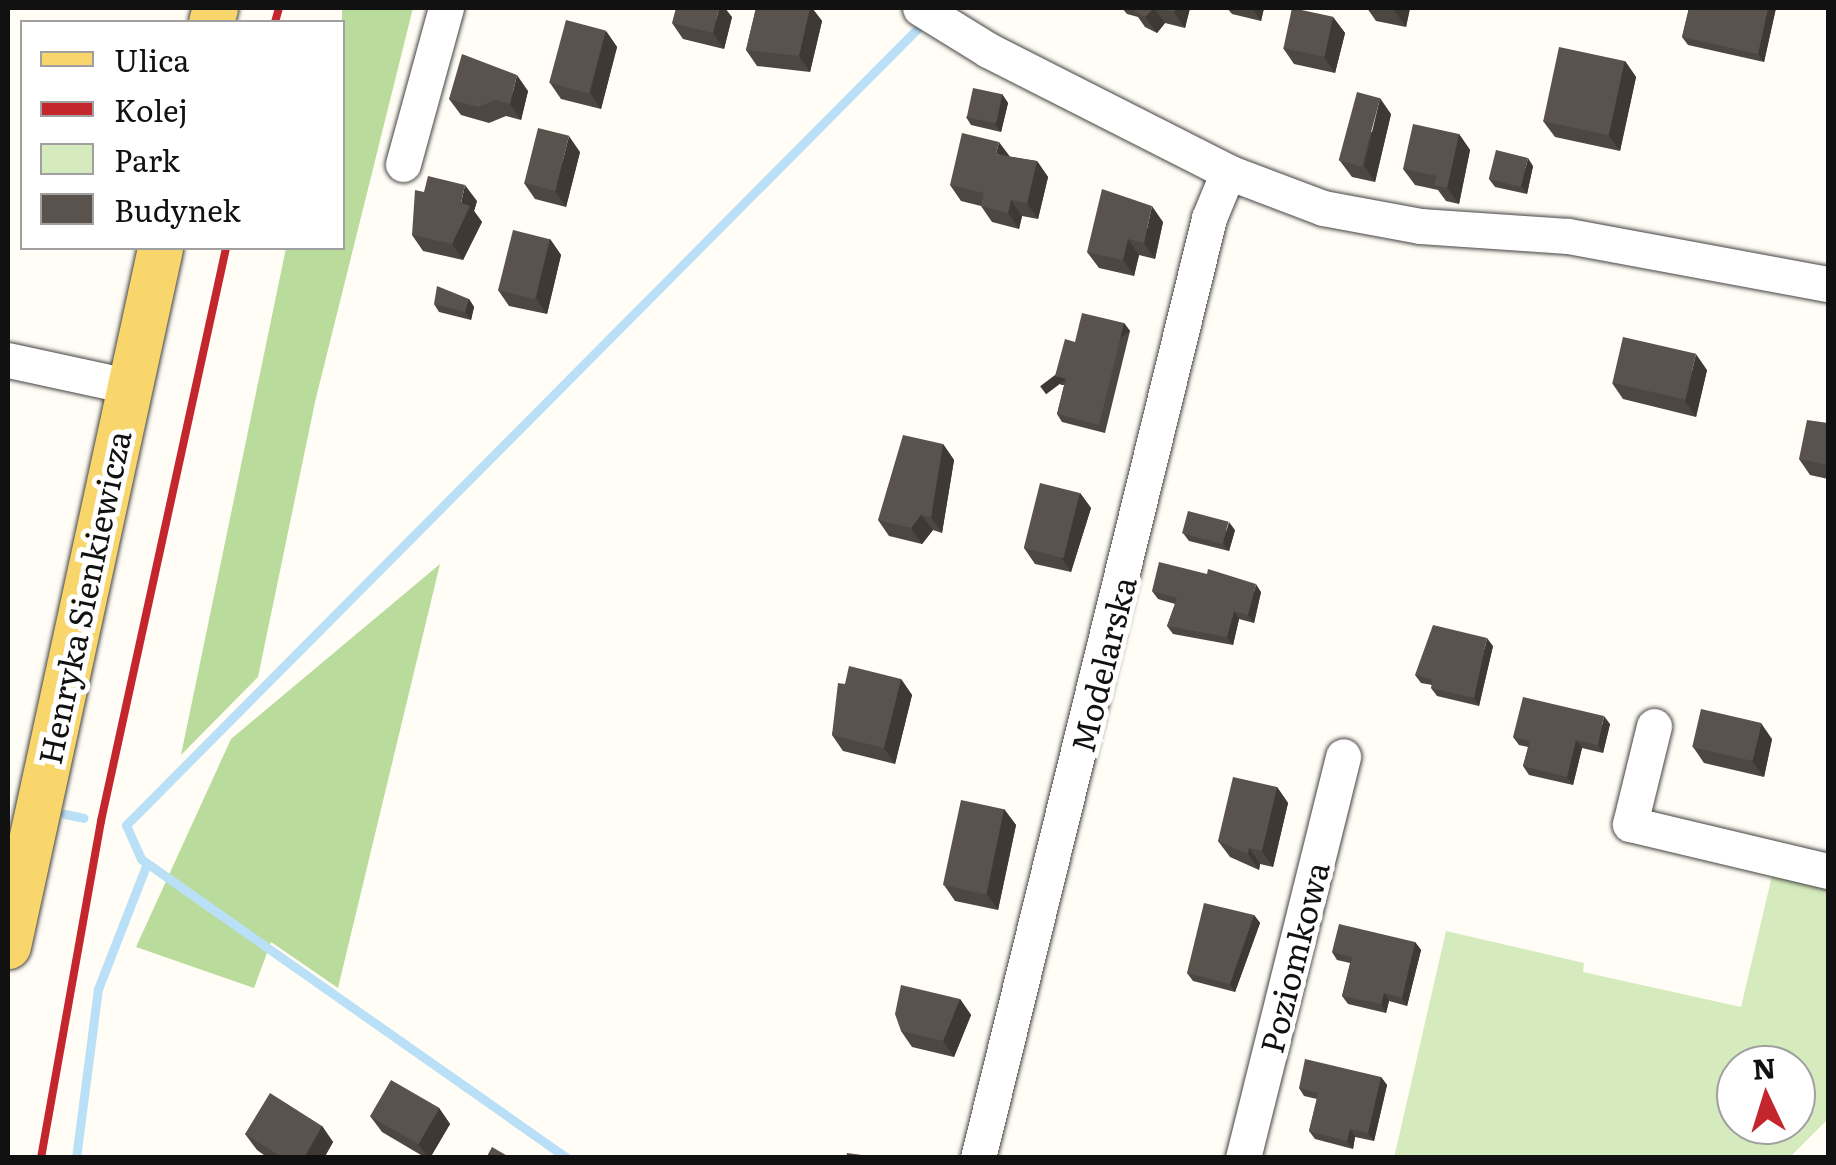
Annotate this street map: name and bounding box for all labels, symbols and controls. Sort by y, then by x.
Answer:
legend [20,20,345,250]
text: Ulica [114,37,189,81]
text: Kolej [114,87,188,131]
text: Park [114,137,180,181]
text: Budynek [114,187,241,231]
street label: Henryka Sienkiewicza [29,427,137,767]
street label: Modelarska [1062,572,1142,756]
street label: Poziomkowa [1251,857,1335,1057]
north arrow [1716,1045,1816,1145]
text: N [1751,1045,1777,1089]

